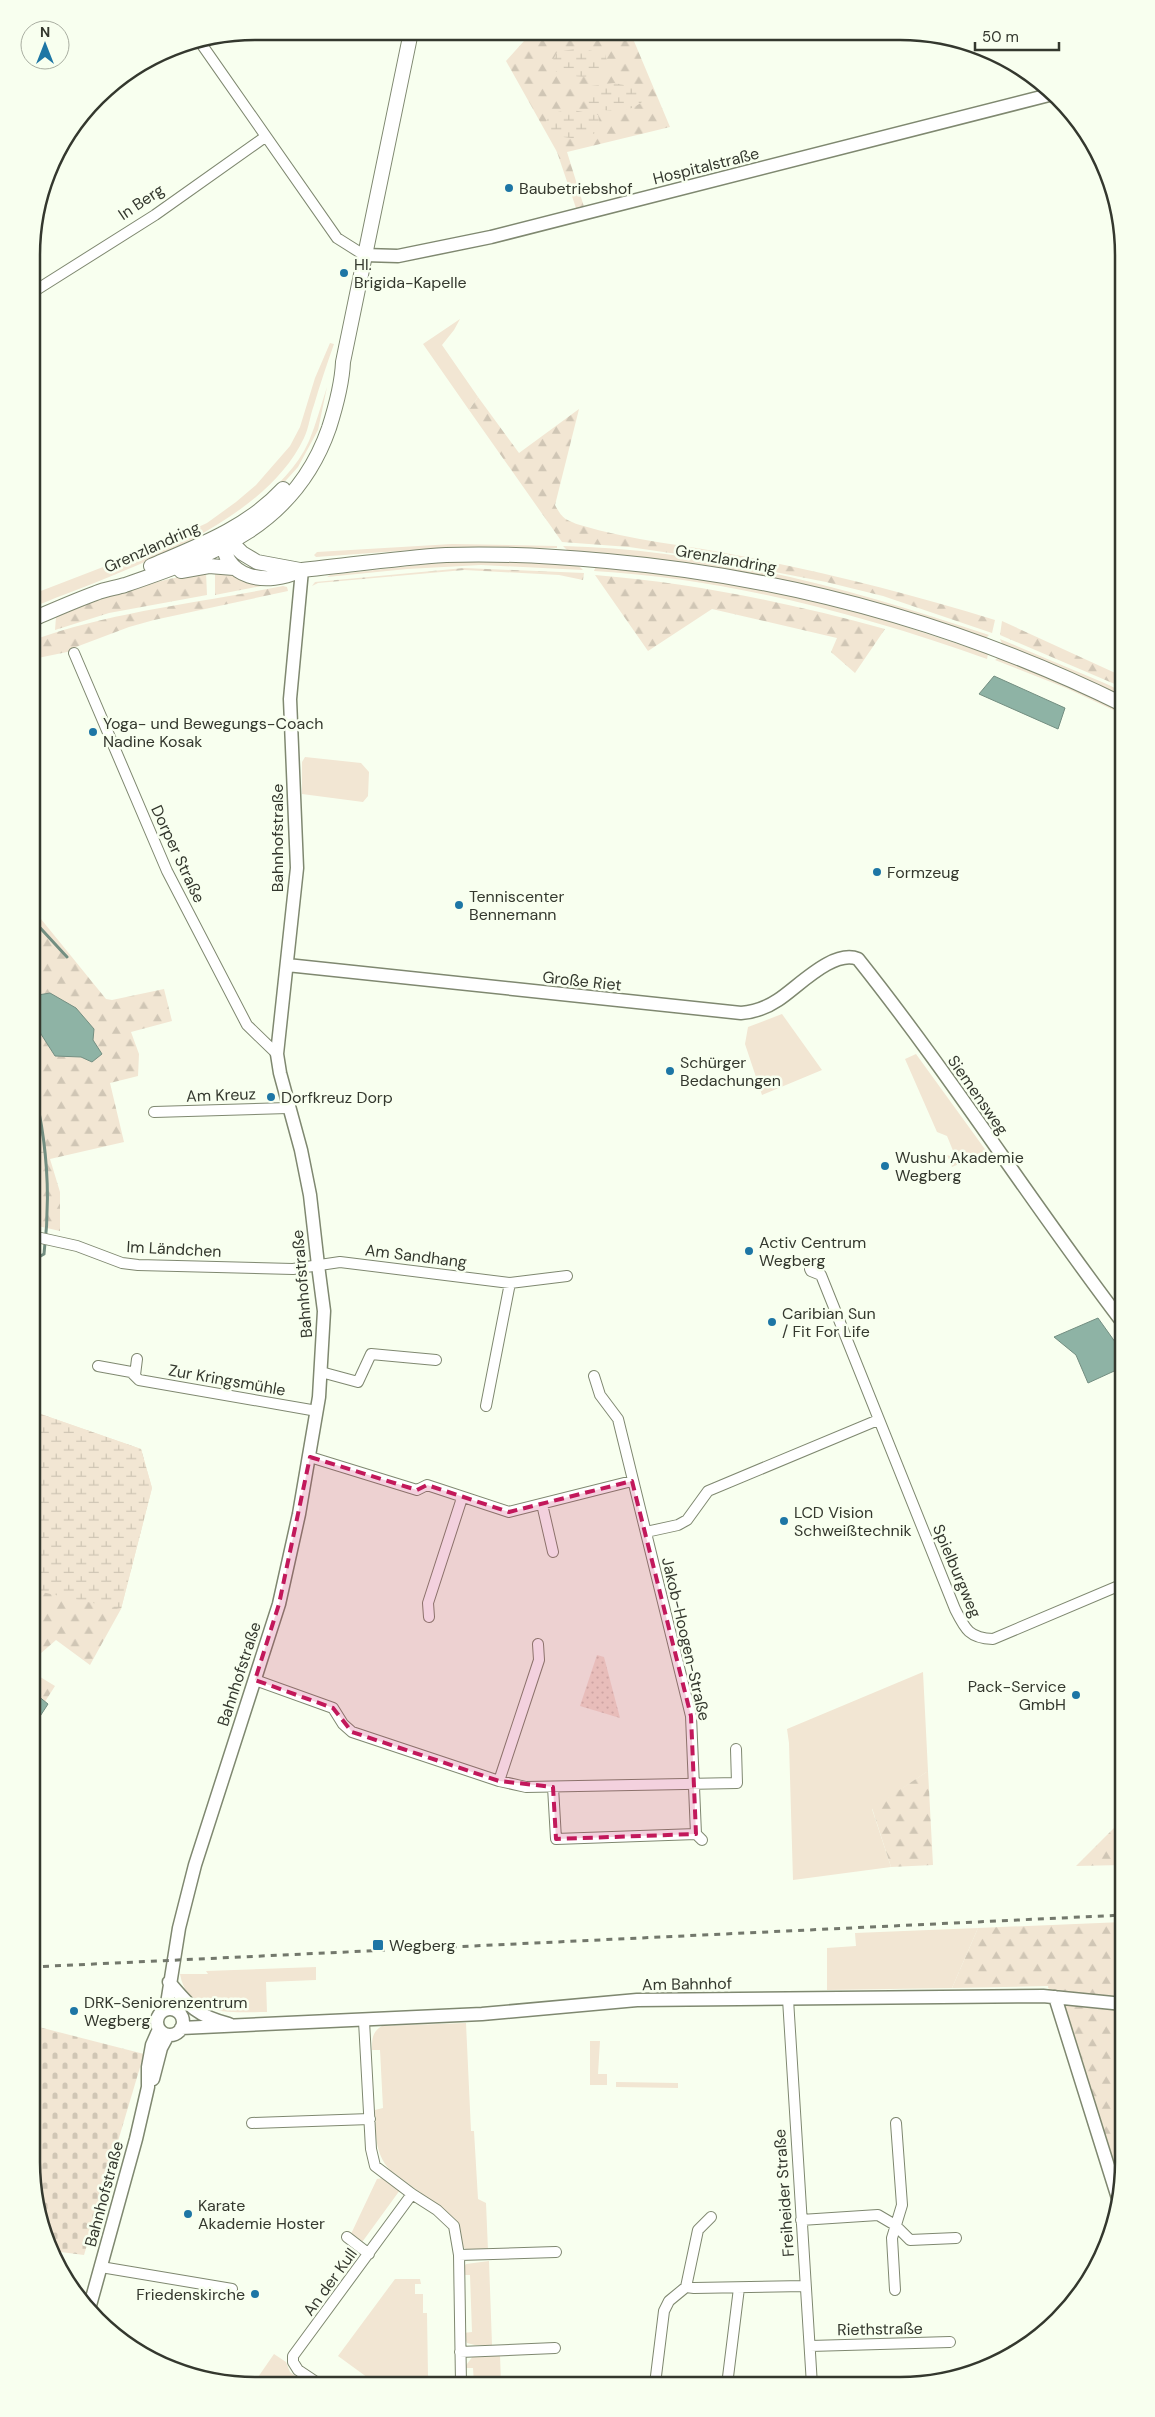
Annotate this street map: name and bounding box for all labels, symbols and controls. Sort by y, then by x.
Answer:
north arrow [20,20,70,70]
scale bar [975,20,1059,52]
text: N [40,23,50,41]
text: 50 m [982,27,1019,47]
street label: Hospitalstraße [651,143,761,189]
place label: Baubetriebshof [519,178,633,199]
street label: In Berg [114,179,168,225]
marker: Baubetriebshof [503,182,515,194]
place label: Hl. Brigida-Kapelle [354,254,467,293]
marker: Hl. Brigida-Kapelle [338,267,350,279]
street label: Grenzlandring [101,516,203,577]
street label: Grenzlandring [674,540,778,578]
place label: Yoga- und Bewegungs-Coach Nadine Kosak [103,713,324,752]
marker: Yoga- und Bewegungs-Coach Nadine Kosak [87,726,99,738]
street label: Bahnhofstraße [267,784,288,892]
street label: Dorper Straße [146,802,210,906]
place label: Formzeug [887,862,959,883]
marker: Formzeug [871,866,883,878]
place label: Tenniscenter Bennemann [469,886,564,925]
marker: Tenniscenter Bennemann [453,899,465,911]
street label: Große Riet [541,966,623,996]
street label: Siemensweg [943,1051,1013,1139]
place label: Schürger Bedachungen [680,1052,781,1091]
marker: Schürger Bedachungen [664,1065,676,1077]
street label: Am Kreuz [186,1083,256,1107]
place label: Dorfkreuz Dorp [281,1087,393,1108]
marker: Dorfkreuz Dorp [265,1091,277,1103]
place label: Wushu Akademie Wegberg [895,1147,1024,1186]
marker: Wushu Akademie Wegberg [879,1160,891,1172]
street label: Bahnhofstraße [287,1229,317,1339]
place label: Activ Centrum Wegberg [759,1232,866,1271]
street label: Im Ländchen [126,1236,222,1262]
street label: Am Sandhang [364,1239,468,1273]
marker: Activ Centrum Wegberg [743,1245,755,1257]
place label: Caribian Sun / Fit For Life [782,1303,876,1342]
marker: Caribian Sun / Fit For Life [766,1316,778,1328]
street label: Zur Kringsmühle [167,1359,287,1401]
place label: LCD Vision Schweißtechnik [794,1502,912,1541]
marker: LCD Vision Schweißtechnik [778,1515,790,1527]
street label: Spielburgweg [928,1521,986,1621]
street label: Jakob-Hoogen-Straße [657,1555,715,1723]
street label: Bahnhofstraße [212,1619,266,1729]
place label: Pack-Service GmbH [968,1676,1066,1715]
marker: Pack-Service GmbH [1070,1689,1082,1701]
place label: Wegberg [389,1935,455,1956]
marker: Wegberg [371,1938,385,1952]
street label: Am Bahnhof [642,1973,732,1995]
place label: DRK-Seniorenzentrum Wegberg [84,1992,248,2031]
marker: DRK-Seniorenzentrum Wegberg [68,2005,80,2017]
street label: Freiheider Straße [769,2128,799,2258]
street label: Bahnhofstraße [80,2139,128,2249]
place label: Karate Akademie Hoster [198,2195,325,2234]
marker: Karate Akademie Hoster [182,2208,194,2220]
street label: An der Kull [298,2244,362,2320]
place label: Friedenskirche [136,2284,245,2305]
marker: Friedenskirche [249,2288,261,2300]
street label: Riethstraße [837,2318,923,2340]

